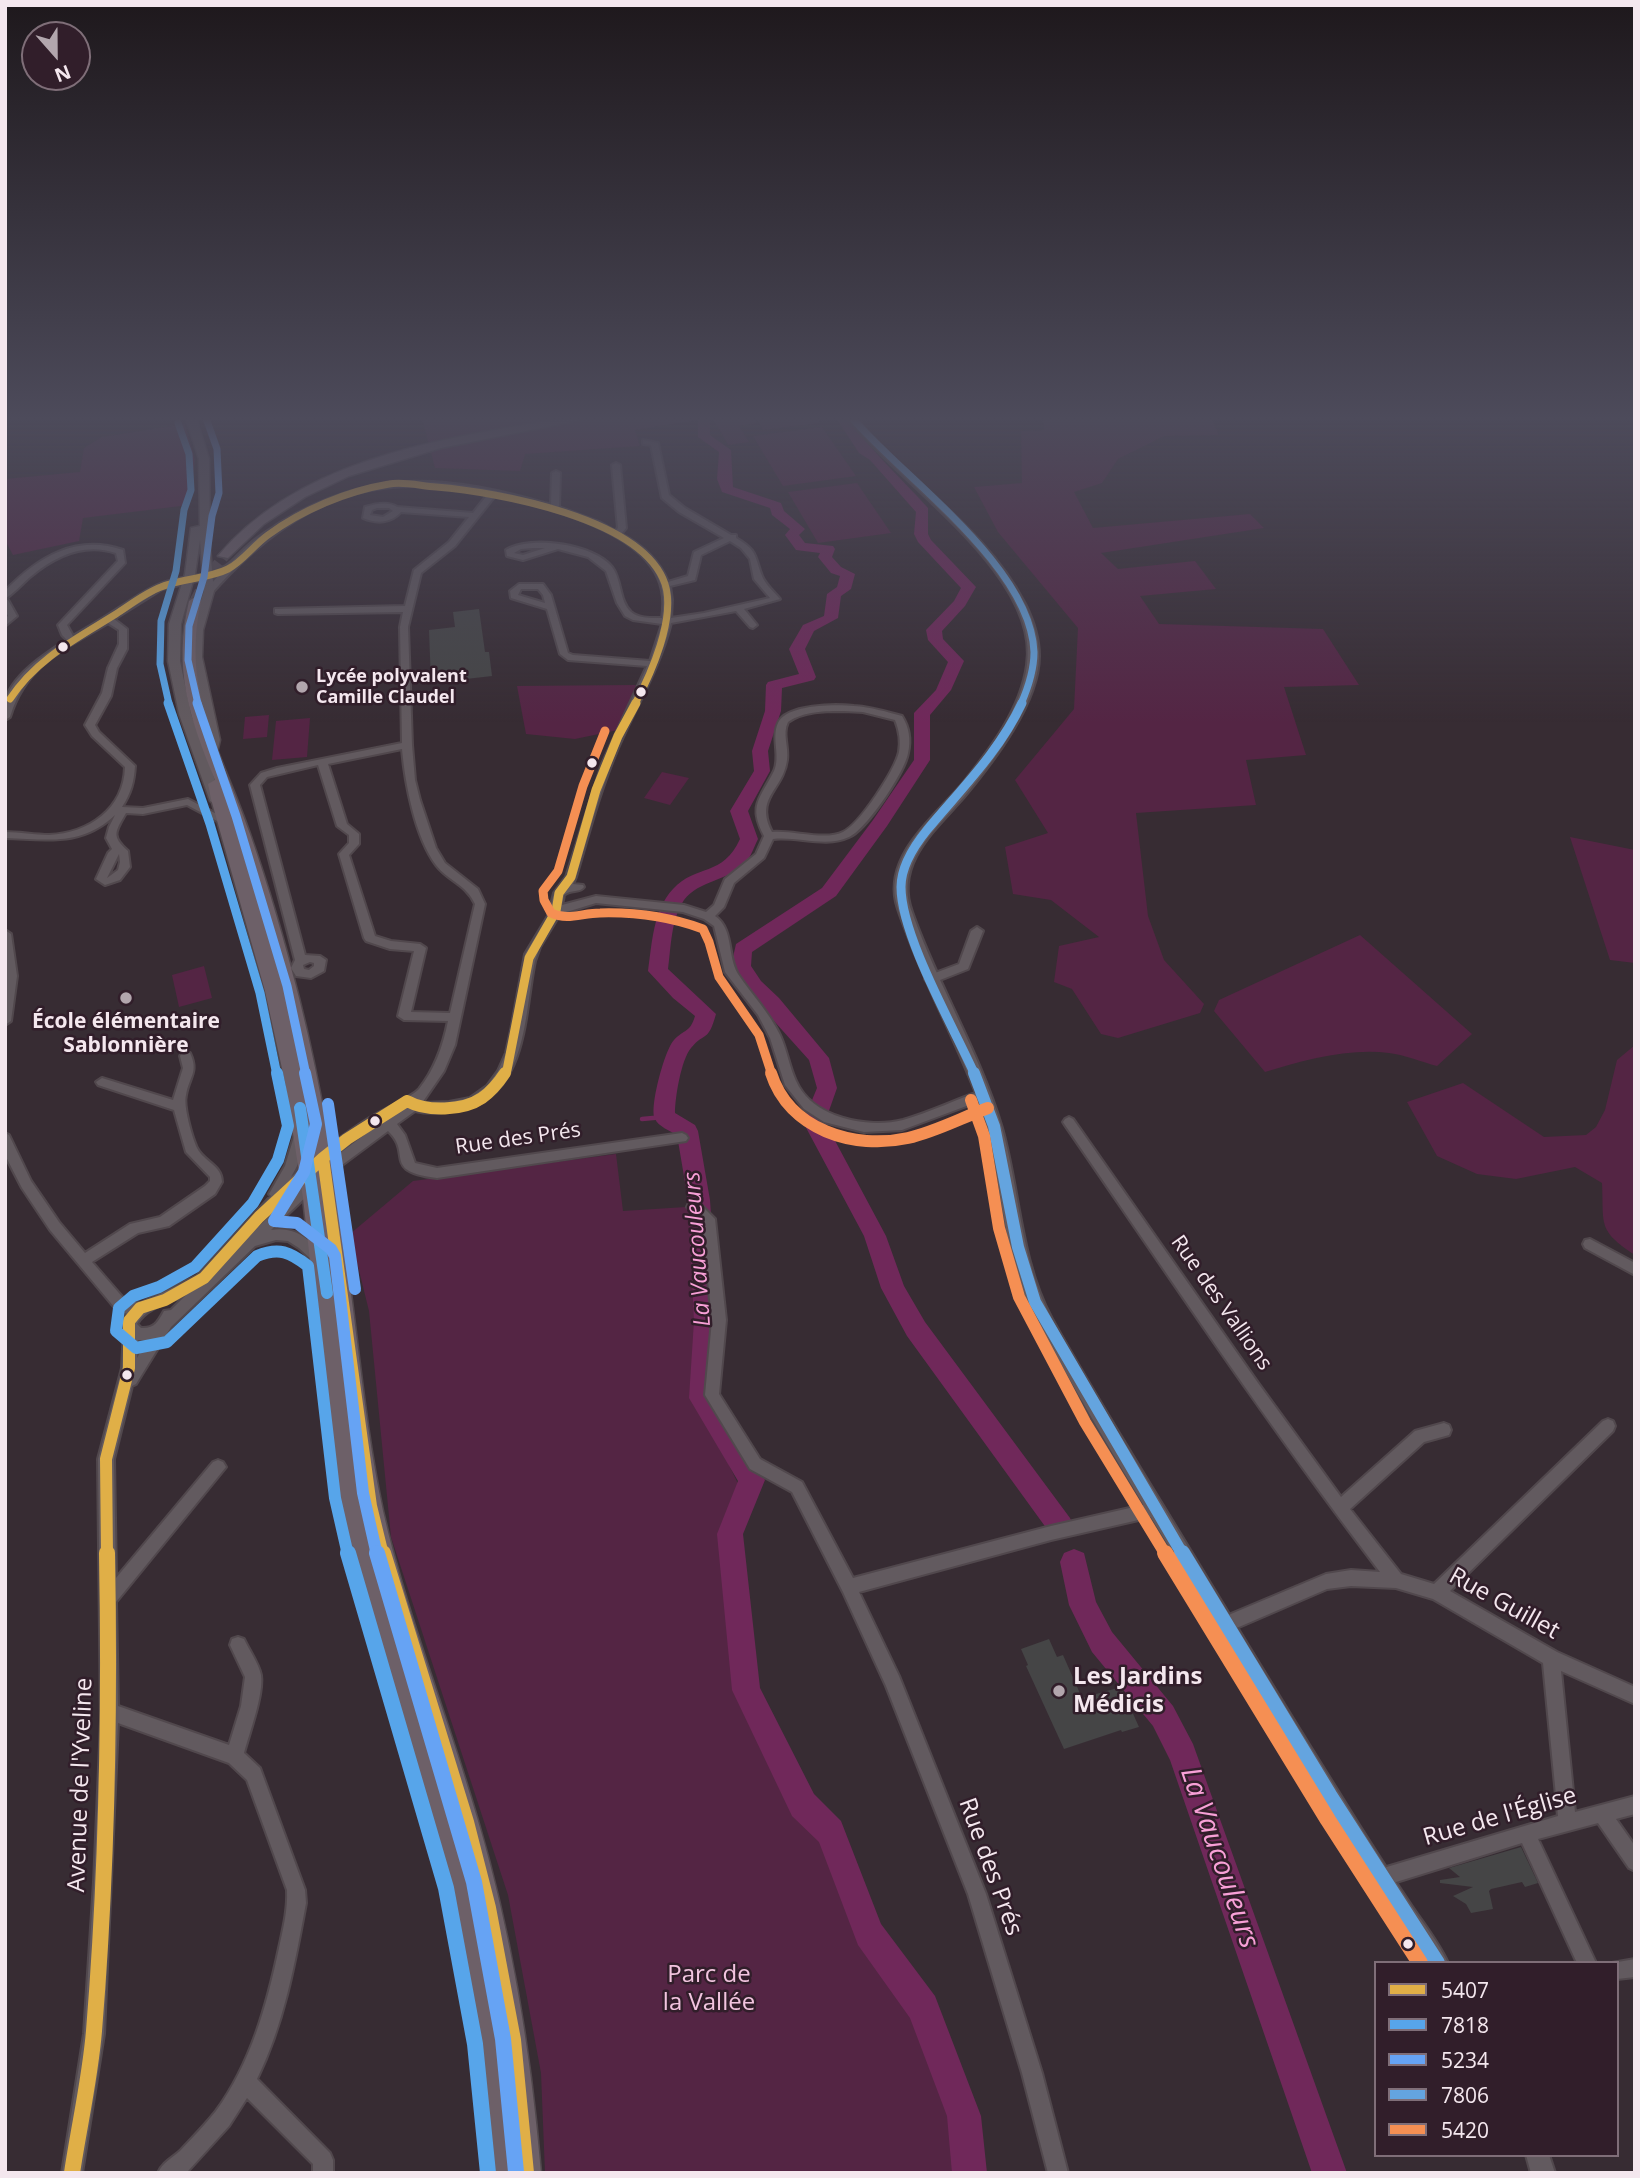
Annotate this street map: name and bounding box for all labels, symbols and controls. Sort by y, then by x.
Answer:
north arrow [21,21,91,91]
text: N [51,59,75,89]
unlabelled marker [56,640,70,654]
place label: Lycée polyvalent Camille Claudel [316,666,467,708]
marker: Lycée polyvalent Camille Claudel [294,679,310,695]
unlabelled marker [634,685,648,699]
unlabelled marker [585,756,599,770]
marker: École élémentaire Sablonnière [118,990,134,1006]
place label: École élémentaire Sablonnière [32,1009,220,1059]
unlabelled marker [368,1114,382,1128]
street label: Rue des Prés [454,1118,582,1160]
water label: La Vaucouleurs [679,1171,717,1327]
street label: Rue des Vallions [1165,1231,1277,1375]
unlabelled marker [120,1368,134,1382]
street label: Rue Guillet [1444,1562,1564,1646]
place label: Les Jardins Médicis [1073,1663,1202,1719]
street label: Avenue de l'Yveline [63,1677,99,1893]
marker: Les Jardins Médicis [1051,1683,1067,1699]
water label: La Vaucouleurs [1172,1763,1266,1953]
street label: Rue de l'Église [1420,1781,1580,1853]
street label: Rue des Prés [952,1794,1028,1940]
unlabelled marker [1401,1937,1415,1951]
park label: Parc de la Vallée [663,1961,755,2017]
legend [1374,1961,1619,2157]
text: 5407 [1441,1976,1489,2004]
text: 7818 [1441,2011,1489,2039]
text: 5234 [1441,2046,1489,2074]
text: 7806 [1441,2081,1489,2109]
text: 5420 [1441,2116,1489,2144]

